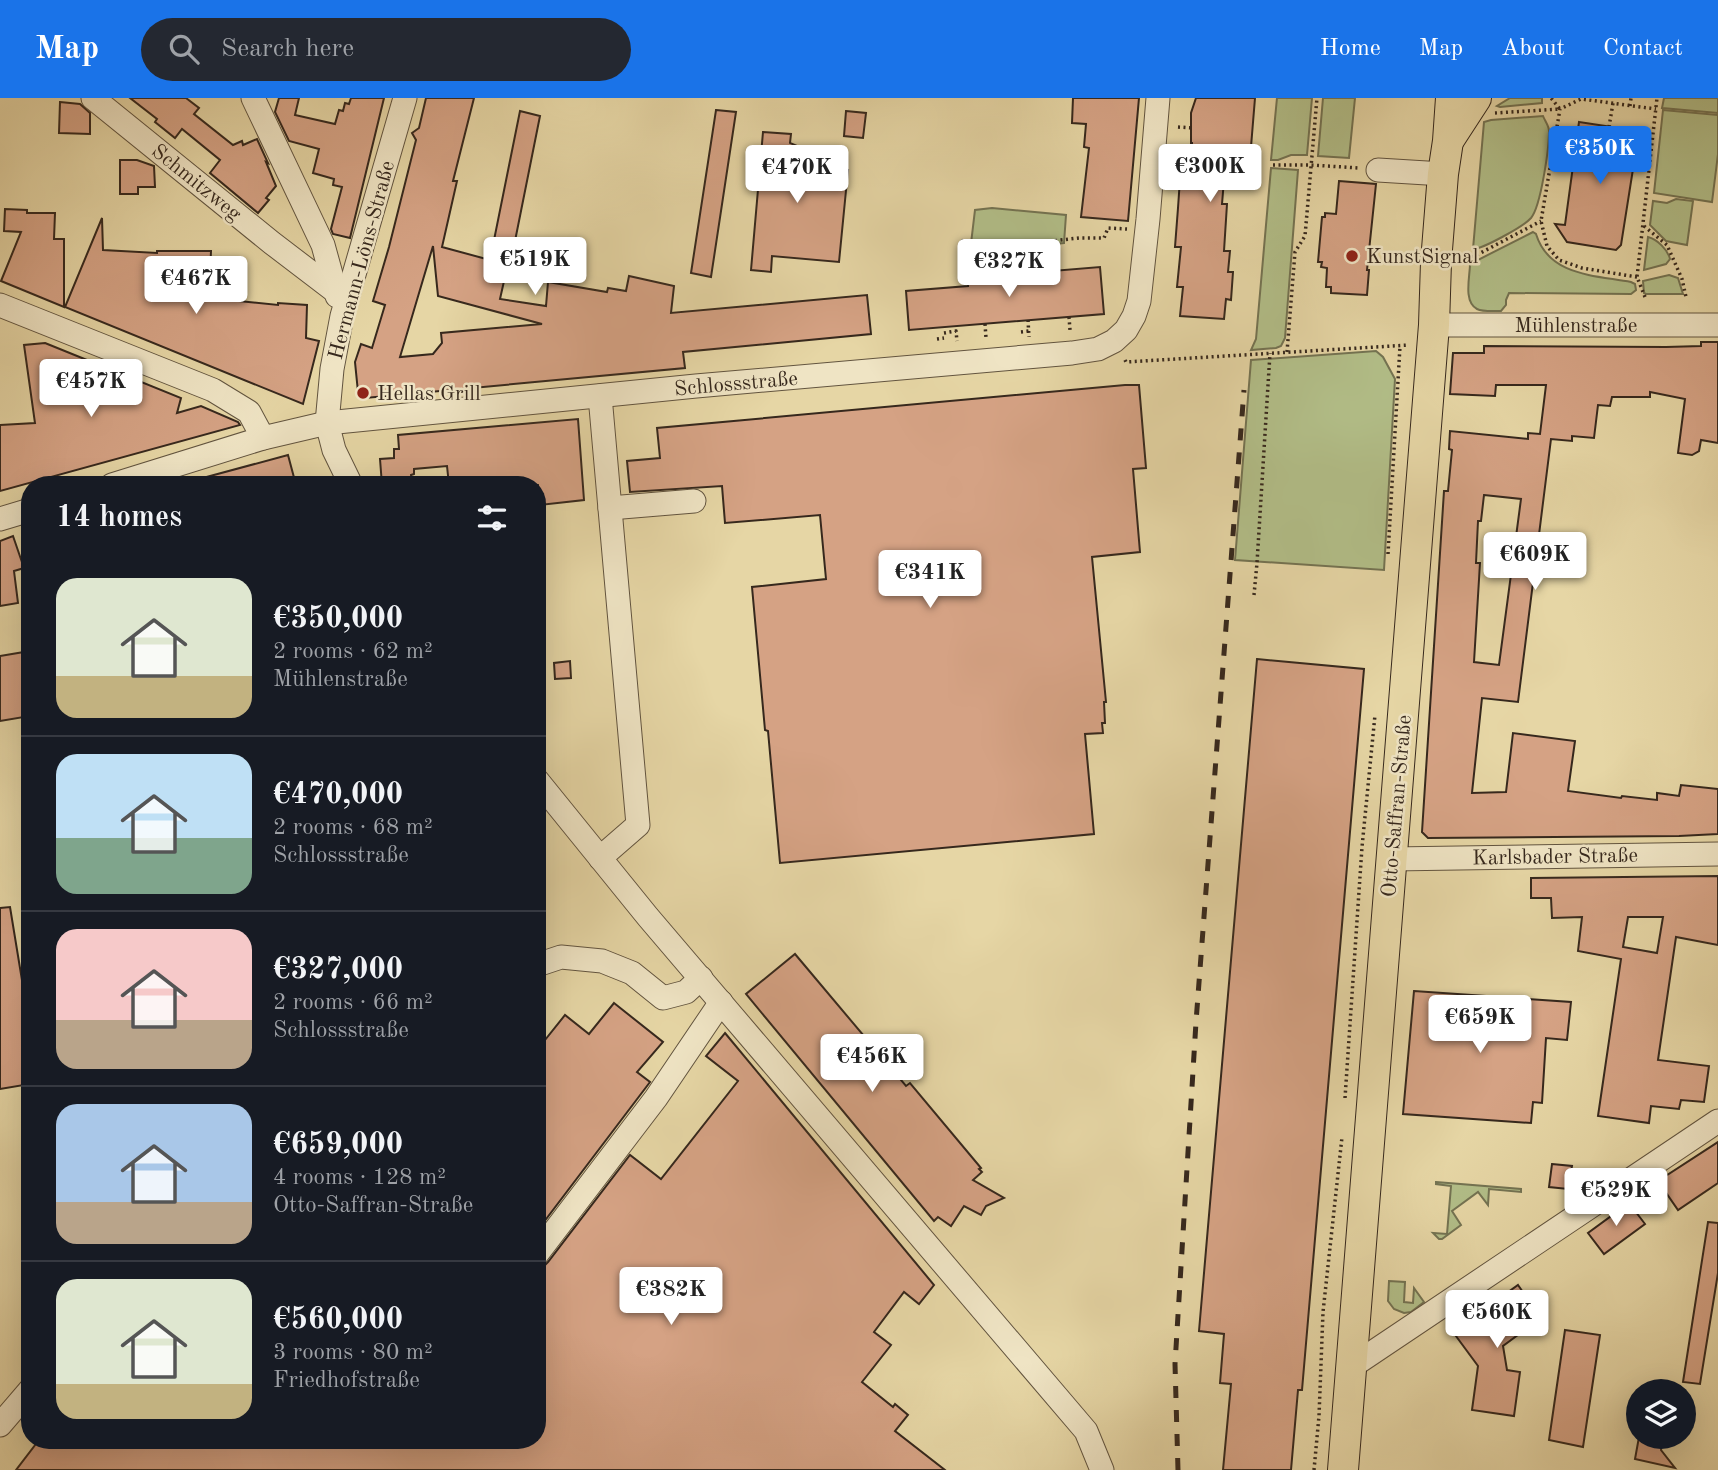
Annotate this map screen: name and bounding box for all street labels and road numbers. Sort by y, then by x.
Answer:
street label: Schmitzweg [147,141,245,226]
street label: Hermann-Löns-Straße [326,159,399,362]
street label: Mühlenstraße [1514,316,1638,337]
street label: Schlossstraße [673,369,799,400]
street label: Otto-Saffran-Straße [1379,714,1416,898]
street label: Karlsbader Straße [1472,846,1638,869]

